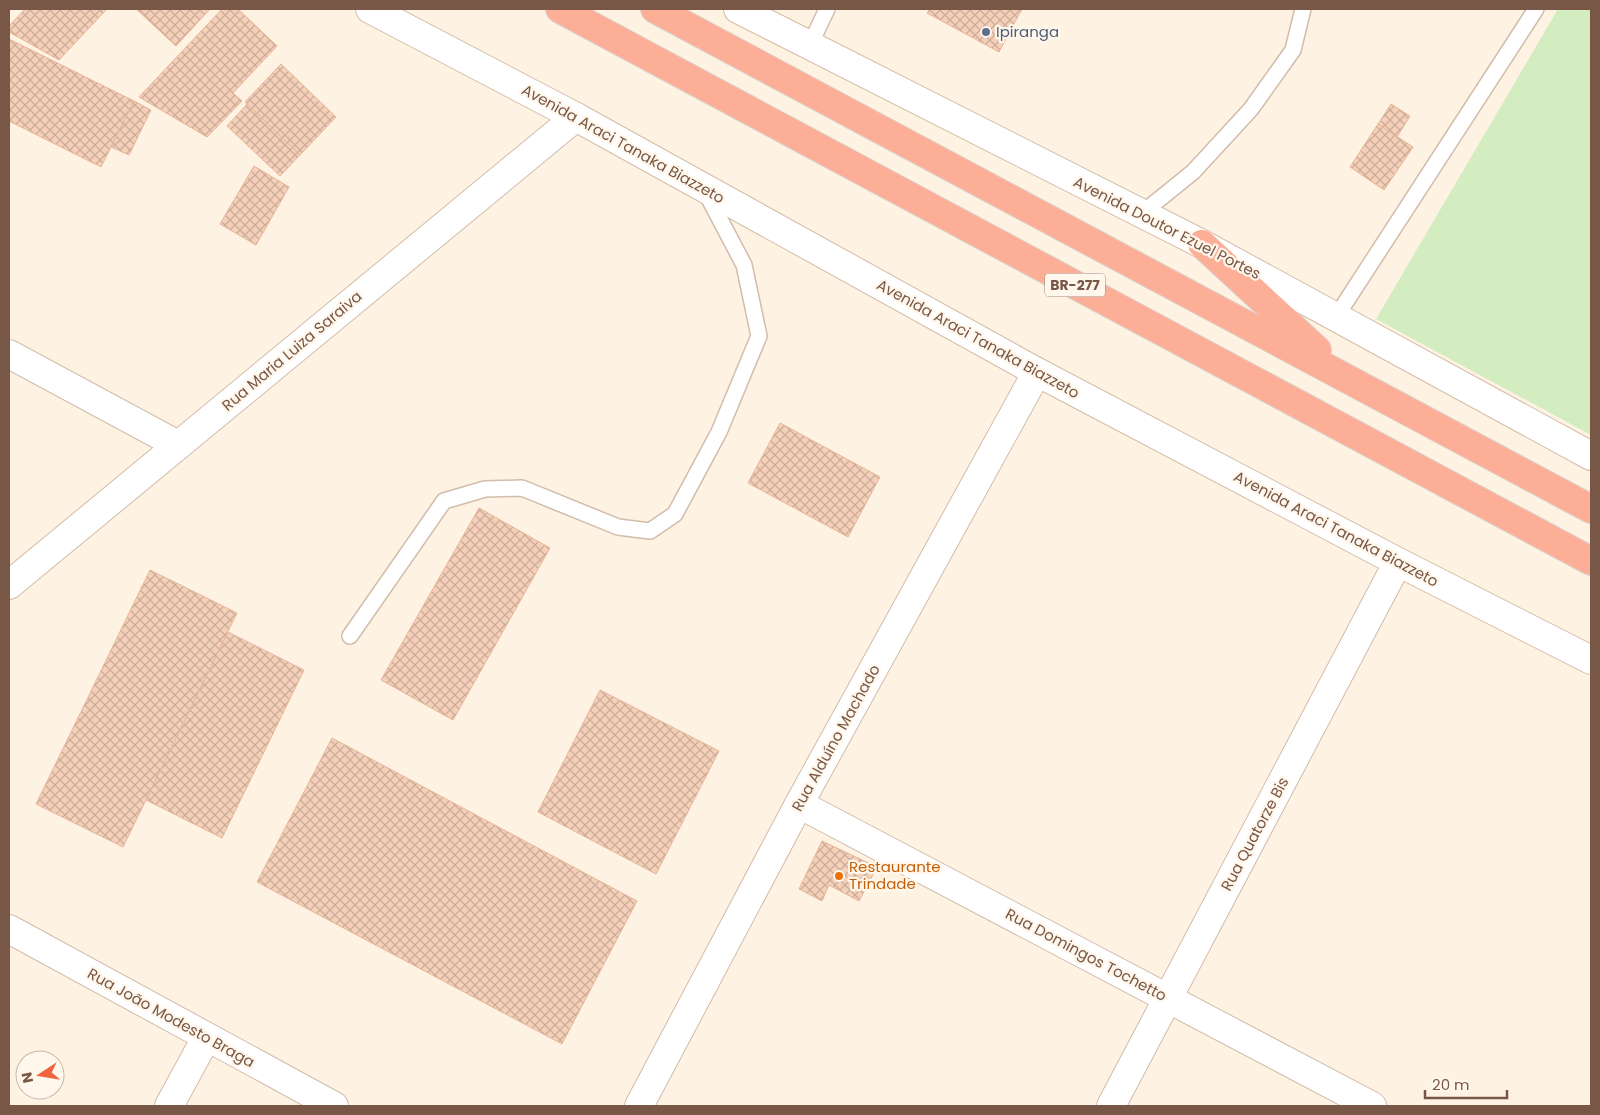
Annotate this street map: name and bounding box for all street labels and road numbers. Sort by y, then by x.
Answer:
street label: Avenida Araci Tanaka Biazzeto [518,79,728,208]
street label: Avenida Doutor Ezuel Portes [1070,171,1265,284]
street label: Avenida Araci Tanaka Biazzeto [873,274,1083,403]
road number: BR-277 [1045,274,1105,296]
street label: Rua Maria Luiza Saraiva [217,286,366,416]
street label: Avenida Araci Tanaka Biazzeto [1230,466,1442,592]
street label: Rua Alduíno Machado [786,661,885,815]
street label: Rua Quatorze Bis [1216,773,1293,894]
street label: Rua Domingos Tochetto [1002,903,1170,1006]
street label: Rua João Modesto Braga [84,963,259,1072]

